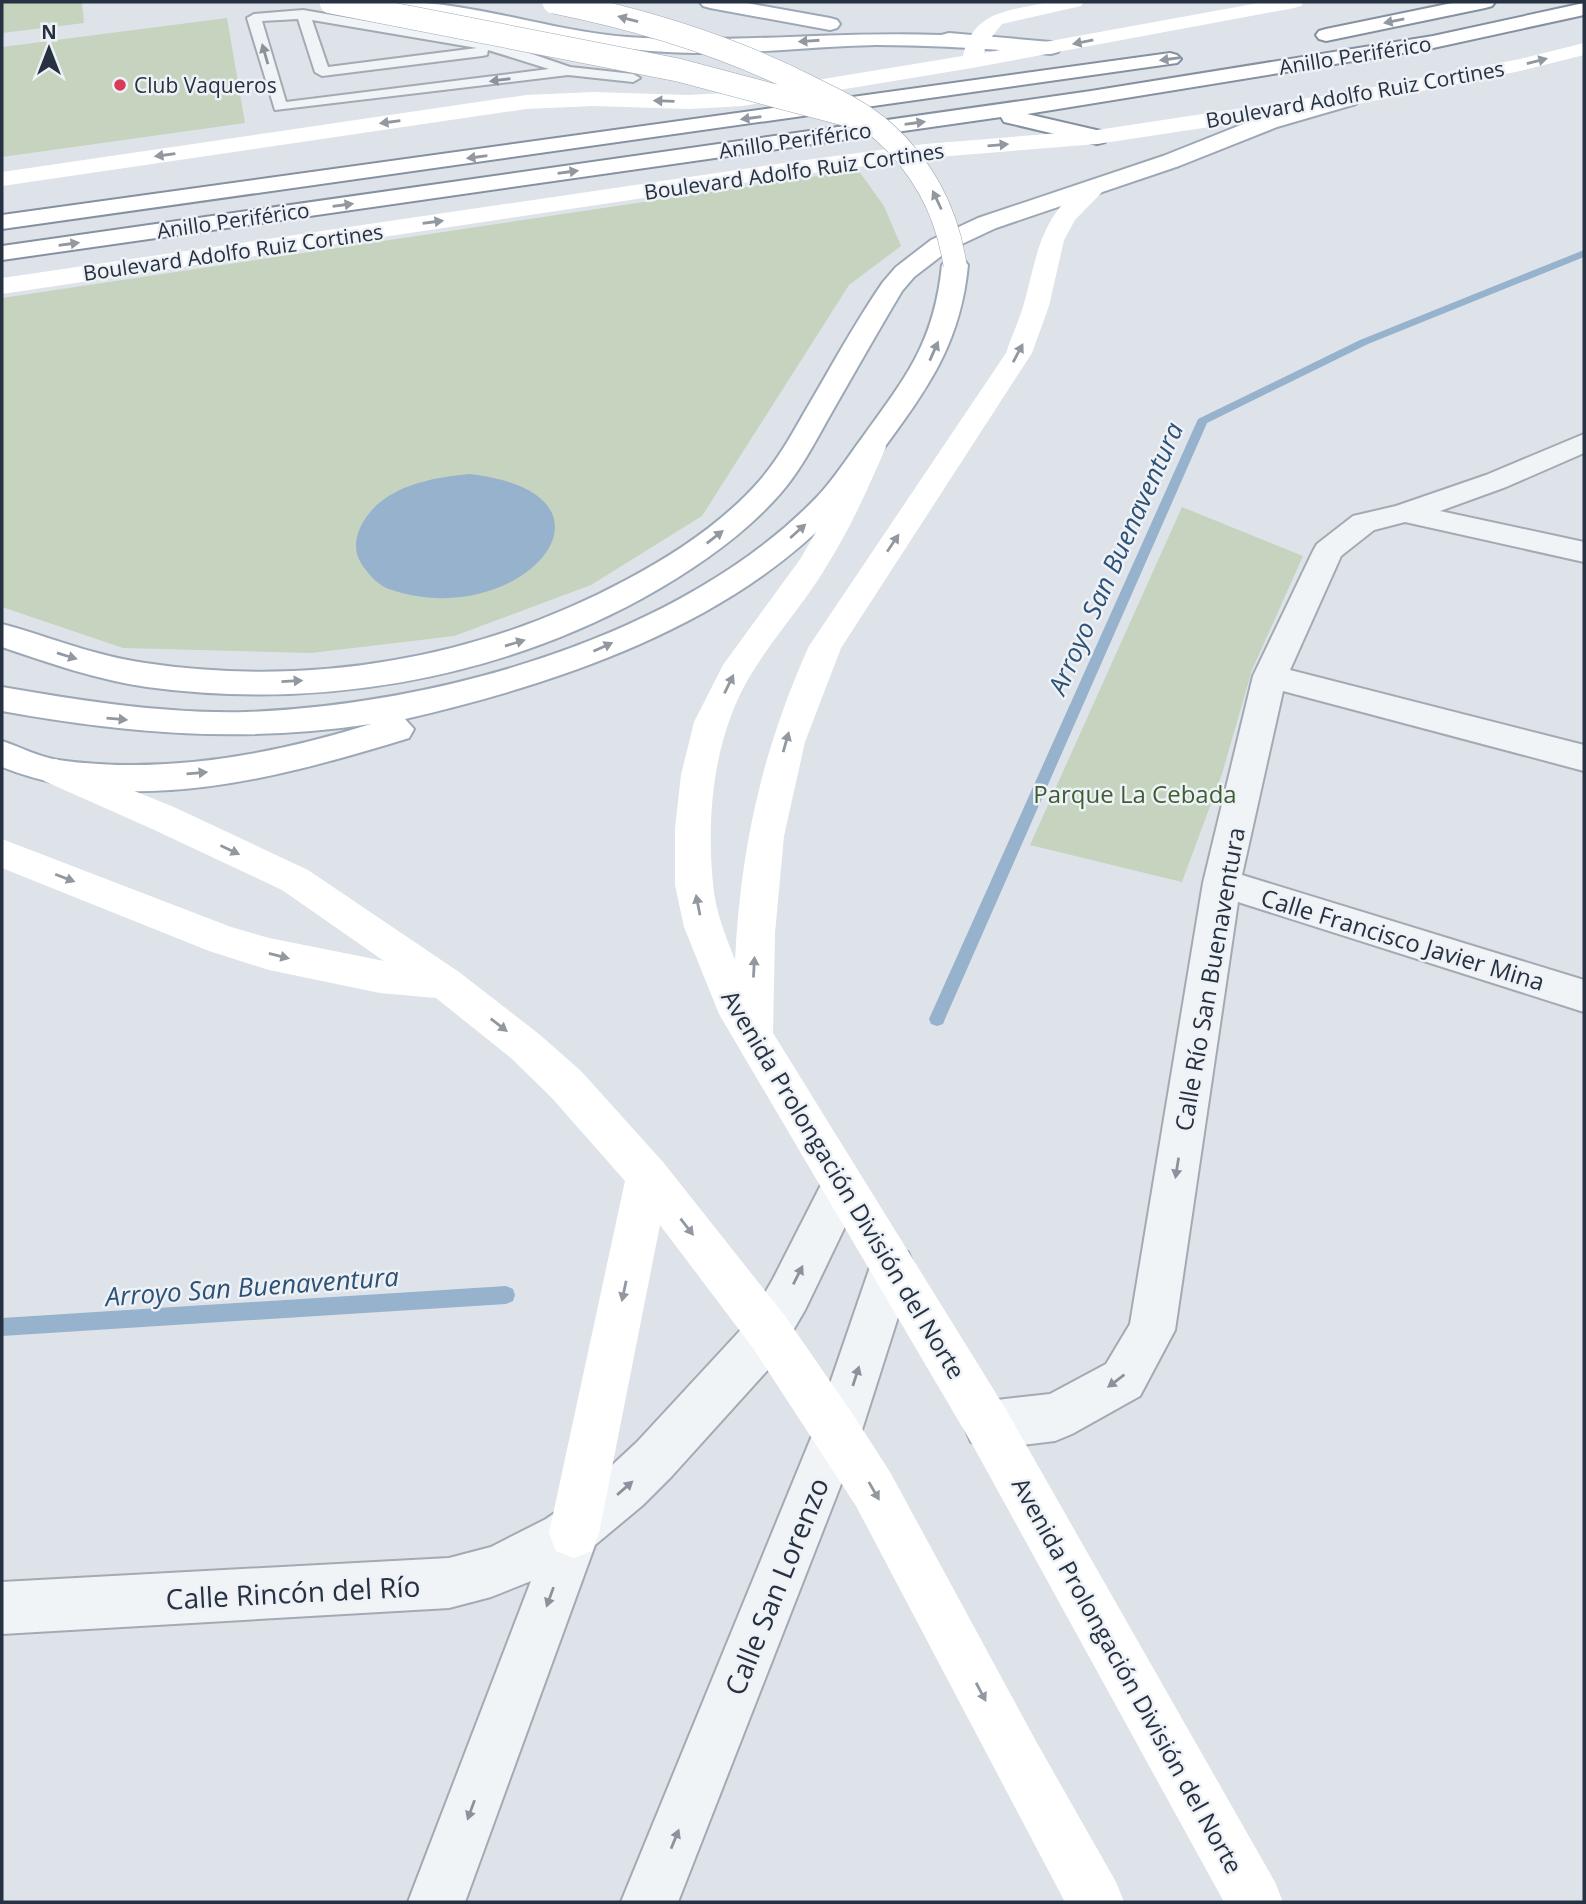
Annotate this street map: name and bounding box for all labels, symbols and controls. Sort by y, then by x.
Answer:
one-way arrow [617,13,639,24]
north arrow [14,14,84,84]
one-way arrow [1383,15,1405,26]
text: N [41,19,57,45]
street label: Anillo Periférico [1277,29,1433,81]
one-way arrow [798,35,820,46]
one-way arrow [1072,37,1094,48]
one-way arrow [259,43,269,64]
one-way arrow [1159,53,1181,64]
street label: Boulevard Adolfo Ruiz Cortines [1203,54,1507,134]
one-way arrow [1526,55,1548,66]
place label: Club Vaqueros [134,71,277,99]
one-way arrow [489,74,511,85]
marker: Club Vaqueros [112,77,128,93]
one-way arrow [653,96,675,107]
one-way arrow [740,113,762,124]
street label: Anillo Periférico [717,115,873,165]
one-way arrow [379,117,401,128]
one-way arrow [904,117,926,128]
street label: Boulevard Adolfo Ruiz Cortines [642,136,946,206]
one-way arrow [987,139,1009,150]
one-way arrow [153,150,175,161]
one-way arrow [466,151,488,162]
one-way arrow [557,167,579,178]
one-way arrow [931,190,942,210]
street label: Anillo Periférico [155,195,311,245]
one-way arrow [332,199,354,210]
street label: Boulevard Adolfo Ruiz Cortines [81,217,385,287]
one-way arrow [422,217,444,228]
one-way arrow [58,238,80,249]
one-way arrow [928,341,940,361]
one-way arrow [1011,342,1023,362]
water label: Arroyo San Buenaventura [1038,416,1191,702]
one-way arrow [789,523,807,539]
one-way arrow [706,530,724,544]
one-way arrow [886,534,900,552]
one-way arrow [505,637,526,648]
one-way arrow [593,641,613,653]
one-way arrow [56,652,77,662]
one-way arrow [724,674,735,694]
one-way arrow [281,675,303,686]
one-way arrow [106,713,128,724]
one-way arrow [782,731,792,752]
one-way arrow [186,767,208,778]
park label: Parque La Cebada [1033,777,1237,810]
street label: Calle Río San Buenaventura [1166,825,1252,1133]
one-way arrow [220,844,240,856]
one-way arrow [55,873,76,884]
street label: Calle Francisco Javier Mina [1257,880,1549,998]
one-way arrow [693,894,704,916]
one-way arrow [268,951,290,962]
one-way arrow [749,955,760,977]
street label: Avenida Prolongación División del Norte [714,983,974,1385]
one-way arrow [489,1018,507,1033]
one-way arrow [1171,1157,1182,1179]
one-way arrow [679,1218,694,1235]
water label: Arroyo San Buenaventura [102,1258,400,1314]
one-way arrow [793,1265,804,1285]
one-way arrow [618,1280,629,1302]
one-way arrow [851,1365,862,1386]
one-way arrow [1108,1374,1126,1389]
street label: Avenida Prolongación División del Norte [1005,1471,1251,1879]
street label: Calle San Lorenzo [715,1472,837,1700]
one-way arrow [617,1481,634,1496]
one-way arrow [868,1482,880,1501]
street label: Calle Rincón del Río [165,1566,421,1618]
one-way arrow [544,1586,555,1607]
one-way arrow [975,1682,986,1702]
one-way arrow [465,1799,476,1820]
one-way arrow [669,1828,680,1849]

